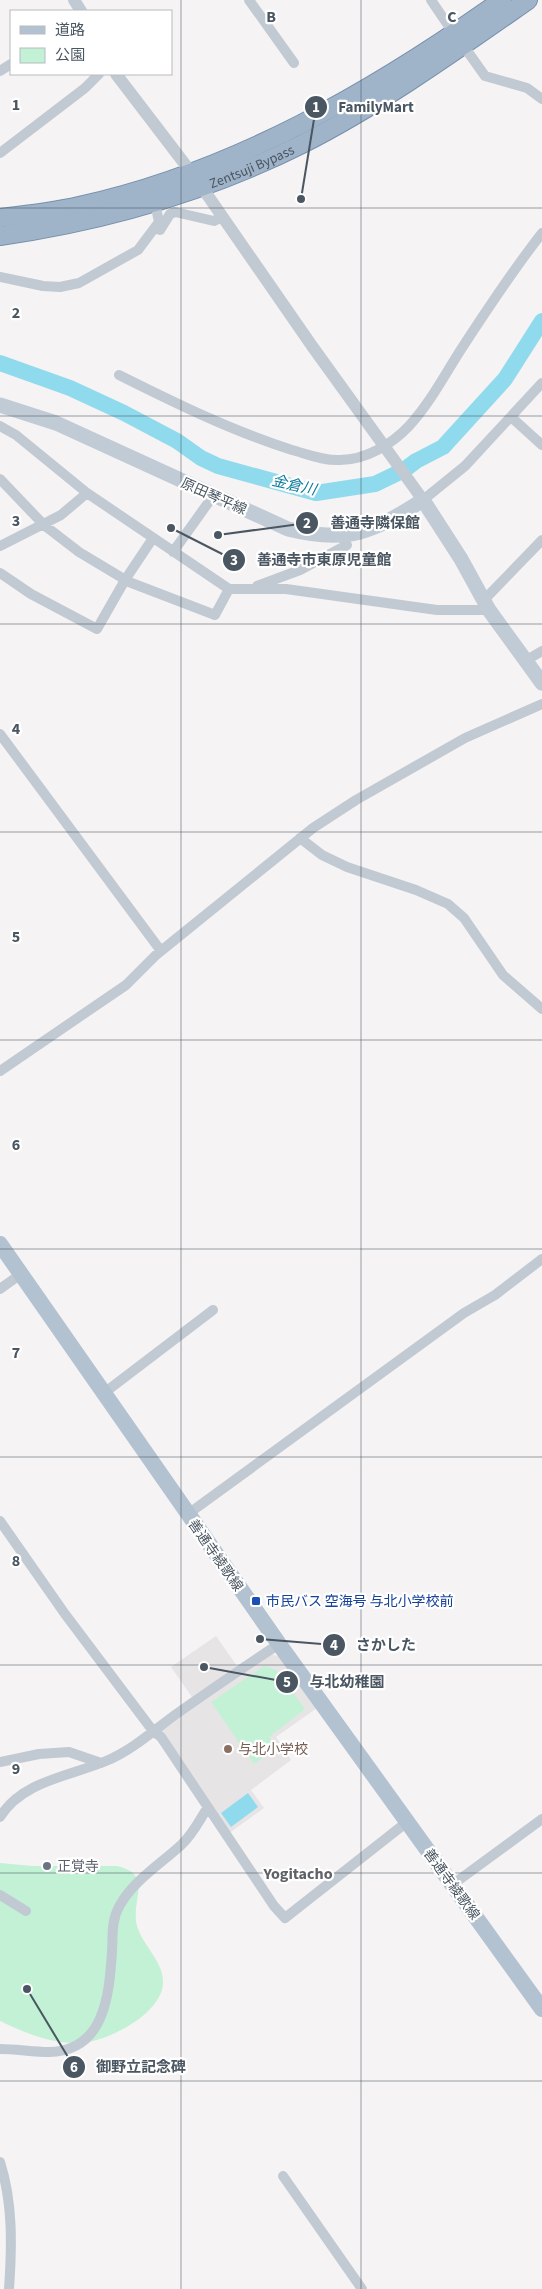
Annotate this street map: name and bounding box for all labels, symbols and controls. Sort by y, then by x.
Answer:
text: B [266,6,276,28]
text: C [447,6,457,28]
legend [10,10,172,75]
text: 道路 [55,20,85,41]
text: 公園 [55,45,85,66]
callout: FamilyMart [304,92,424,122]
text: 1 [12,94,20,116]
text: 1 [312,97,320,118]
text: FamilyMart [338,97,414,118]
street label: Zentsuji Bypass [207,140,298,194]
text: 2 [12,302,20,324]
water label: 金倉川 [270,470,320,501]
street label: 原田琴平線 [178,474,250,520]
callout: 善通寺隣保館 [295,508,430,538]
text: 3 [12,510,20,532]
text: 2 [303,513,311,534]
text: 善通寺隣保館 [330,513,420,534]
callout: 善通寺市東原児童館 [221,545,401,575]
text: 3 [230,550,238,571]
text: 善通寺市東原児童館 [256,550,392,571]
text: 4 [12,718,21,740]
text: 5 [12,926,20,948]
text: 6 [12,1134,20,1156]
text: 7 [12,1342,20,1364]
street label: 善通寺綾歌線 [183,1515,247,1596]
text: 8 [12,1550,20,1572]
place label: 市民バス 空海号 与北小学校前 [266,1592,454,1612]
marker: 市民バス 空海号 与北小学校前 [250,1595,262,1607]
callout: さかした [321,1630,426,1660]
text: 4 [330,1635,338,1656]
text: さかした [356,1635,416,1656]
callout: 与北幼稚園 [275,1667,395,1697]
text: 5 [283,1672,291,1693]
text: 与北幼稚園 [309,1672,385,1693]
place label: 与北小学校 [238,1740,308,1760]
marker: 与北小学校 [222,1743,234,1755]
text: 9 [12,1758,20,1780]
street label: 善通寺綾歌線 [418,1845,484,1924]
place label: 正覚寺 [57,1857,99,1877]
marker: 正覚寺 [41,1860,53,1872]
district label: Yogitacho [262,1863,333,1885]
callout: 御野立記念碑 [61,2052,196,2082]
text: 6 [70,2057,78,2078]
text: 御野立記念碑 [96,2057,186,2078]

